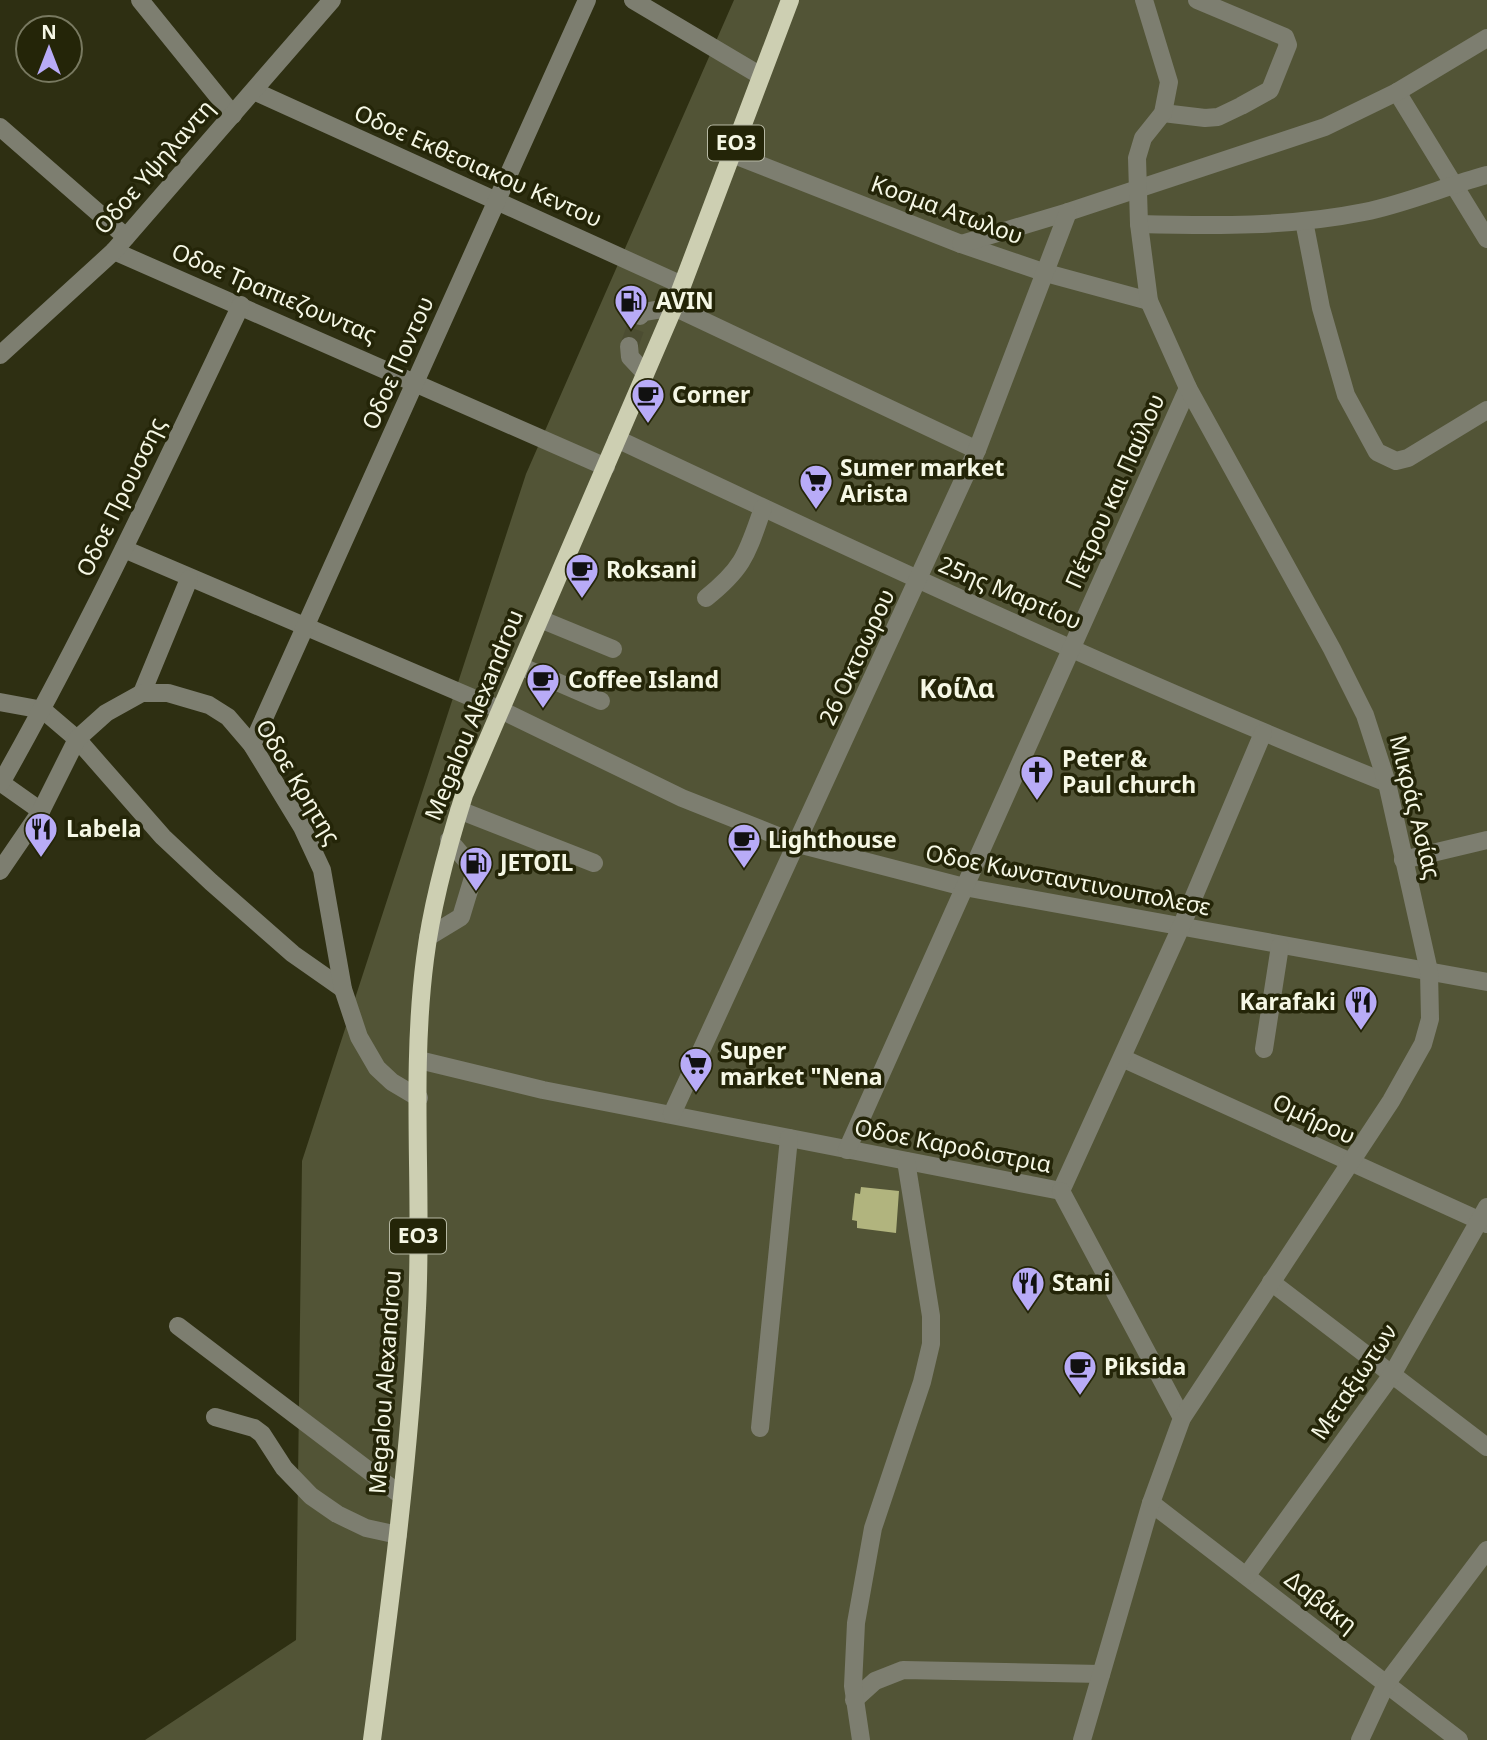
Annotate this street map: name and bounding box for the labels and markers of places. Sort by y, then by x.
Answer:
fuel station icon: AVIN [612,282,650,331]
place label: AVIN [656,284,714,316]
cafe icon: Corner [629,376,667,425]
place label: Corner [672,378,750,410]
place label: Sumer market Arista [840,451,1005,509]
supermarket icon: Sumer market Arista [797,462,835,511]
cafe icon: Roksani [563,551,601,600]
place label: Roksani [606,553,697,585]
cafe icon: Coffee Island [524,661,562,710]
place label: Coffee Island [568,663,719,695]
place label: Peter & Paul church [1062,742,1196,800]
church icon: Peter & Paul church [1018,753,1056,802]
restaurant icon: Labela [22,810,60,859]
place label: Labela [66,812,142,844]
cafe icon: Lighthouse [725,821,763,870]
place label: Lighthouse [768,823,897,855]
fuel station icon: JETOIL [457,844,495,893]
place label: JETOIL [498,846,573,878]
restaurant icon: Karafaki [1342,983,1380,1032]
place label: Karafaki [1240,985,1336,1017]
place label: Super market "Nena [720,1034,883,1092]
supermarket icon: Super market "Nena [677,1045,715,1094]
restaurant icon: Stani [1009,1264,1047,1313]
place label: Stani [1052,1266,1110,1298]
cafe icon: Piksida [1061,1348,1099,1397]
place label: Piksida [1104,1350,1186,1382]

